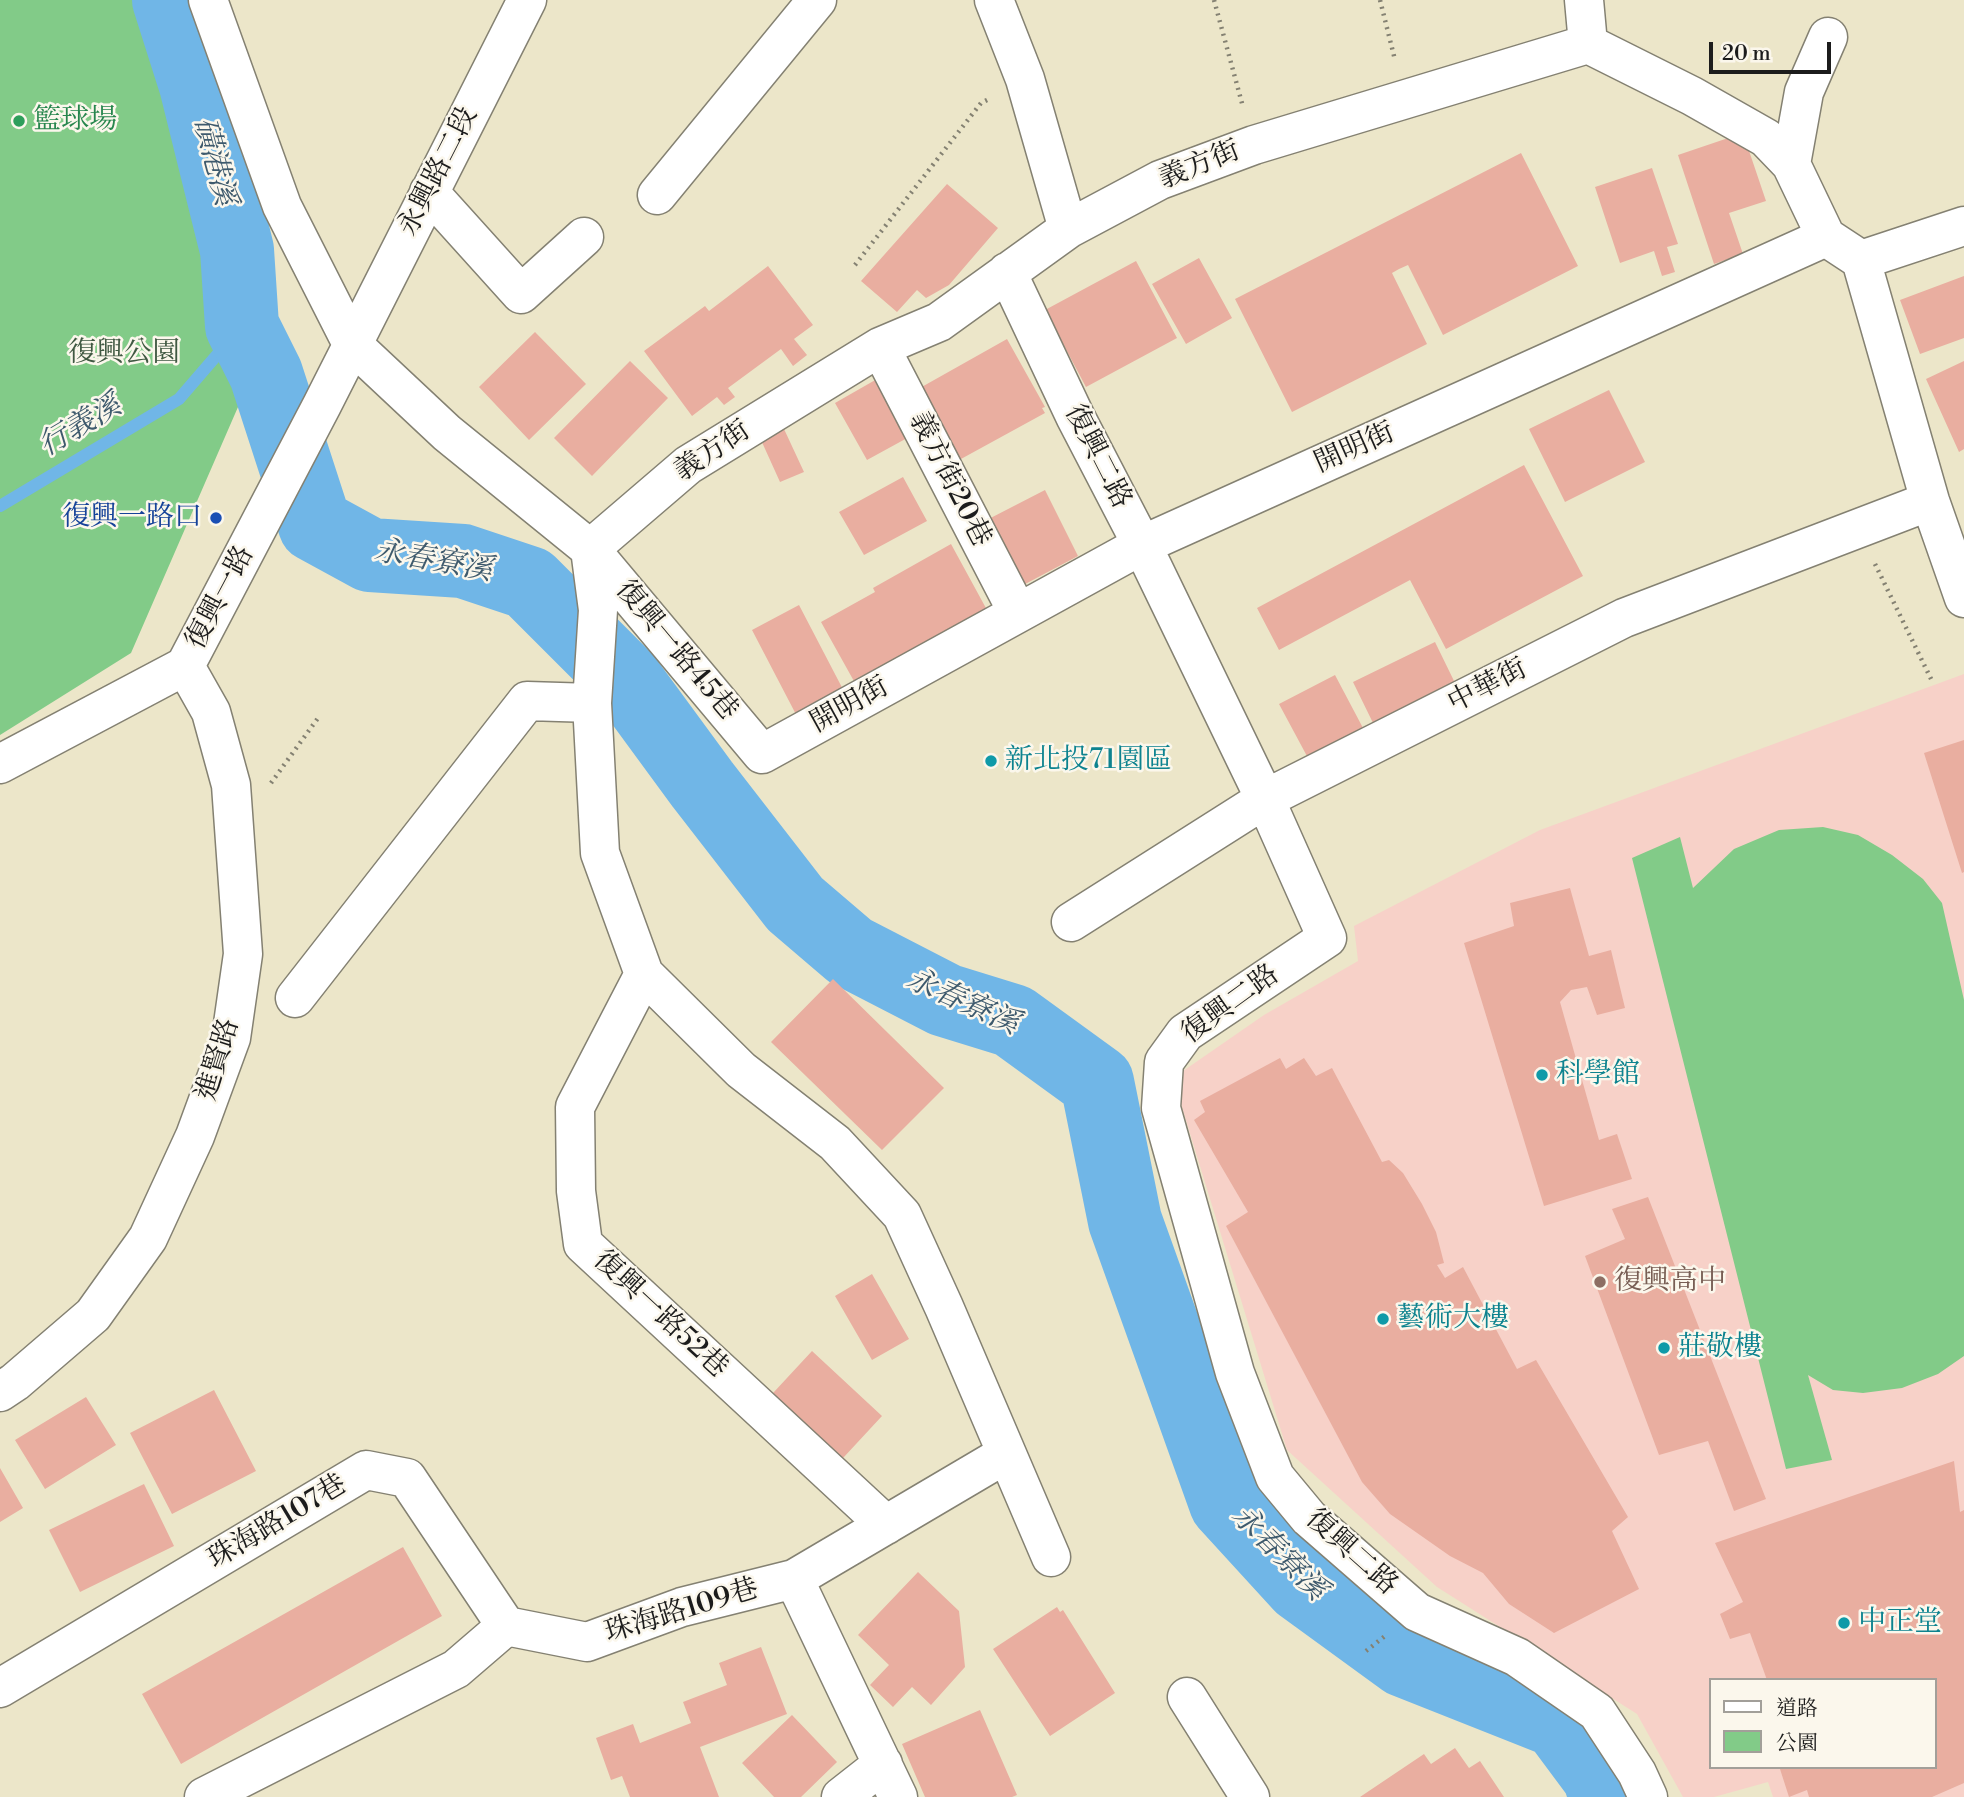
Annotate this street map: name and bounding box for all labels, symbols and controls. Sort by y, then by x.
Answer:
scale bar [1712,28,1834,72]
text: 20 m [1722,41,1771,67]
street label: 永興路二段 [392,102,486,242]
place label: 籃球場 [33,104,117,138]
marker: 籃球場 [11,113,27,129]
water label: 磺港溪 [184,114,242,210]
street label: 義方街 [1155,135,1245,197]
park label: 復興公園 [68,337,180,371]
water label: 行義溪 [33,388,129,466]
street label: 復興二路 [1057,399,1137,515]
street label: 義方街20巷 [901,407,997,553]
street label: 義方街 [669,415,757,489]
street label: 開明街 [1310,417,1400,481]
place label: 復興一路口 [62,501,202,535]
marker: 復興一路口 [208,510,224,526]
water label: 永春寮溪 [371,534,495,590]
street label: 復興一路 [180,541,262,655]
street label: 復興一路45巷 [608,574,744,728]
street label: 中華街 [1443,653,1533,721]
street label: 開明街 [805,671,895,741]
place label: 新北投71園區 [1005,744,1172,778]
marker: 新北投71園區 [983,753,999,769]
street label: 復興二路 [1176,958,1286,1052]
water label: 永春寮溪 [900,962,1024,1044]
street label: 進賢路 [191,1015,247,1105]
place label: 科學館 [1556,1058,1640,1092]
marker: 科學館 [1534,1067,1550,1083]
street label: 復興一路52巷 [586,1244,734,1386]
place label: 復興高中 [1614,1265,1726,1299]
marker: 復興高中 [1592,1274,1608,1290]
place label: 藝術大樓 [1397,1302,1509,1336]
marker: 藝術大樓 [1375,1311,1391,1327]
place label: 莊敬樓 [1678,1331,1762,1365]
marker: 莊敬樓 [1656,1340,1672,1356]
street label: 珠海路107巷 [203,1469,353,1577]
water label: 永春寮溪 [1223,1499,1333,1609]
street label: 復興二路 [1298,1503,1404,1603]
street label: 珠海路109巷 [601,1573,763,1651]
place label: 中正堂 [1858,1606,1942,1640]
marker: 中正堂 [1836,1615,1852,1631]
legend [1708,1678,1936,1769]
text: 道路 [1776,1696,1818,1722]
text: 公園 [1776,1731,1818,1757]

